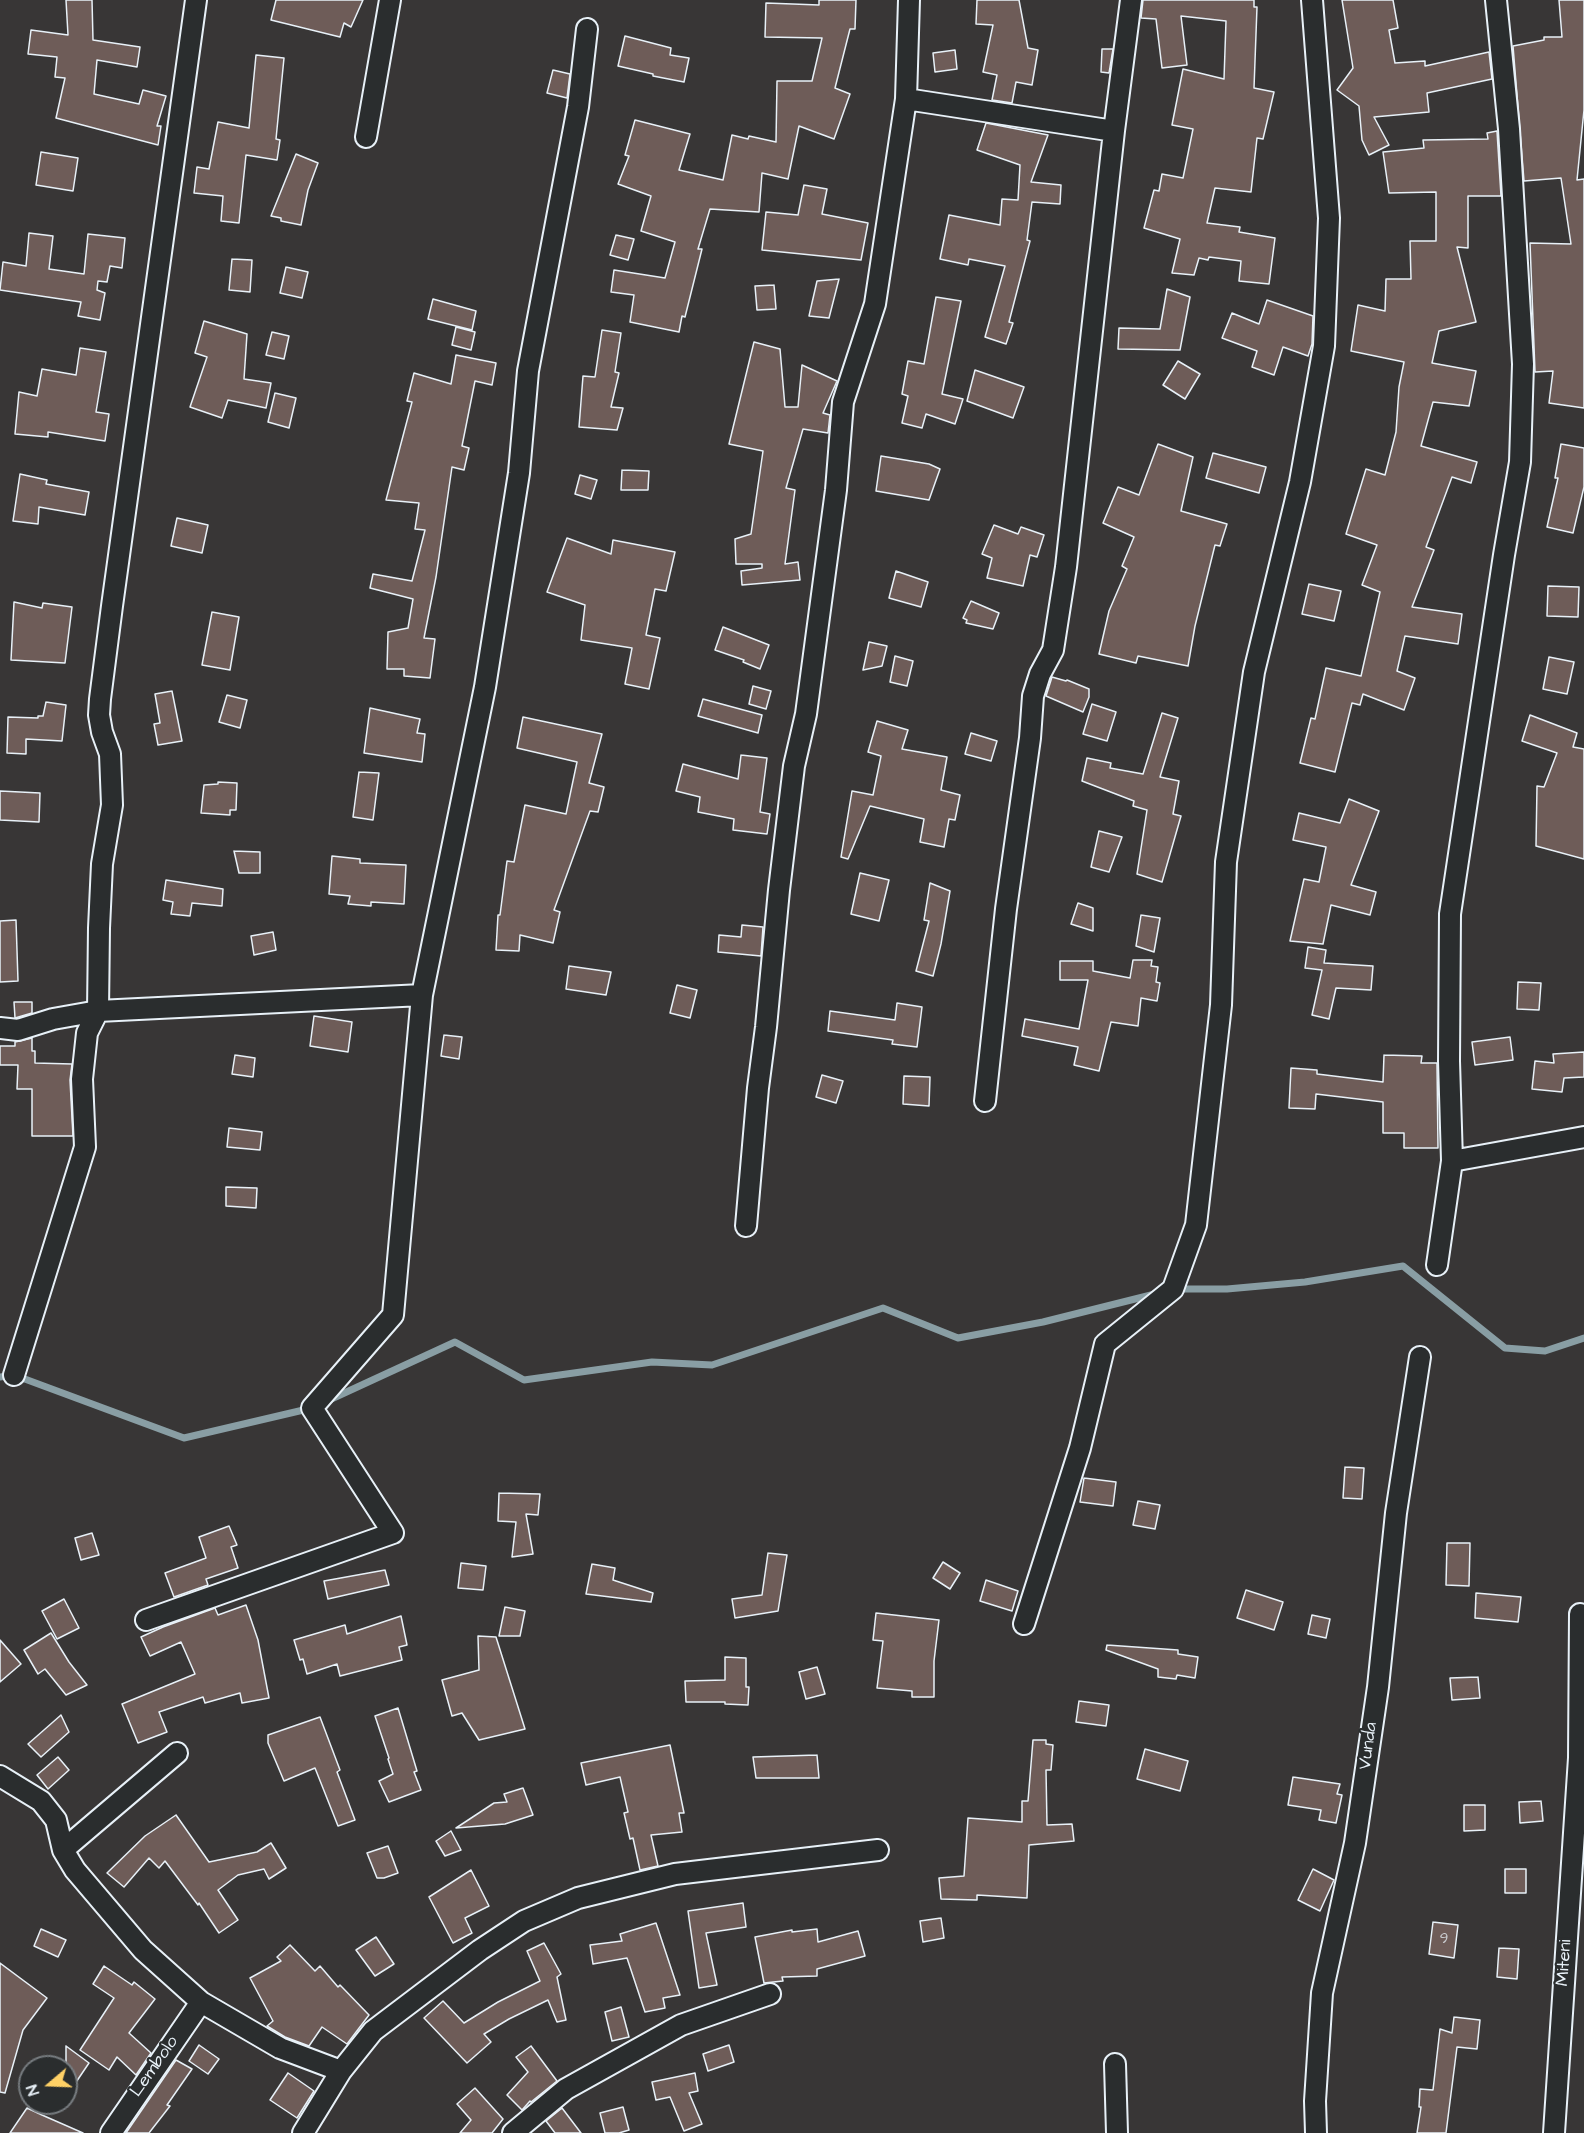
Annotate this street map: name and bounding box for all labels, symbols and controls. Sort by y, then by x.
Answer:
street label: Vunda [1355,1721,1383,1771]
house number: 9 [1440,1931,1448,1949]
street label: Miteni [1553,1939,1577,1987]
street label: Lembolo [126,2032,184,2102]
north arrow [18,2055,78,2115]
text: N [21,2082,45,2099]

